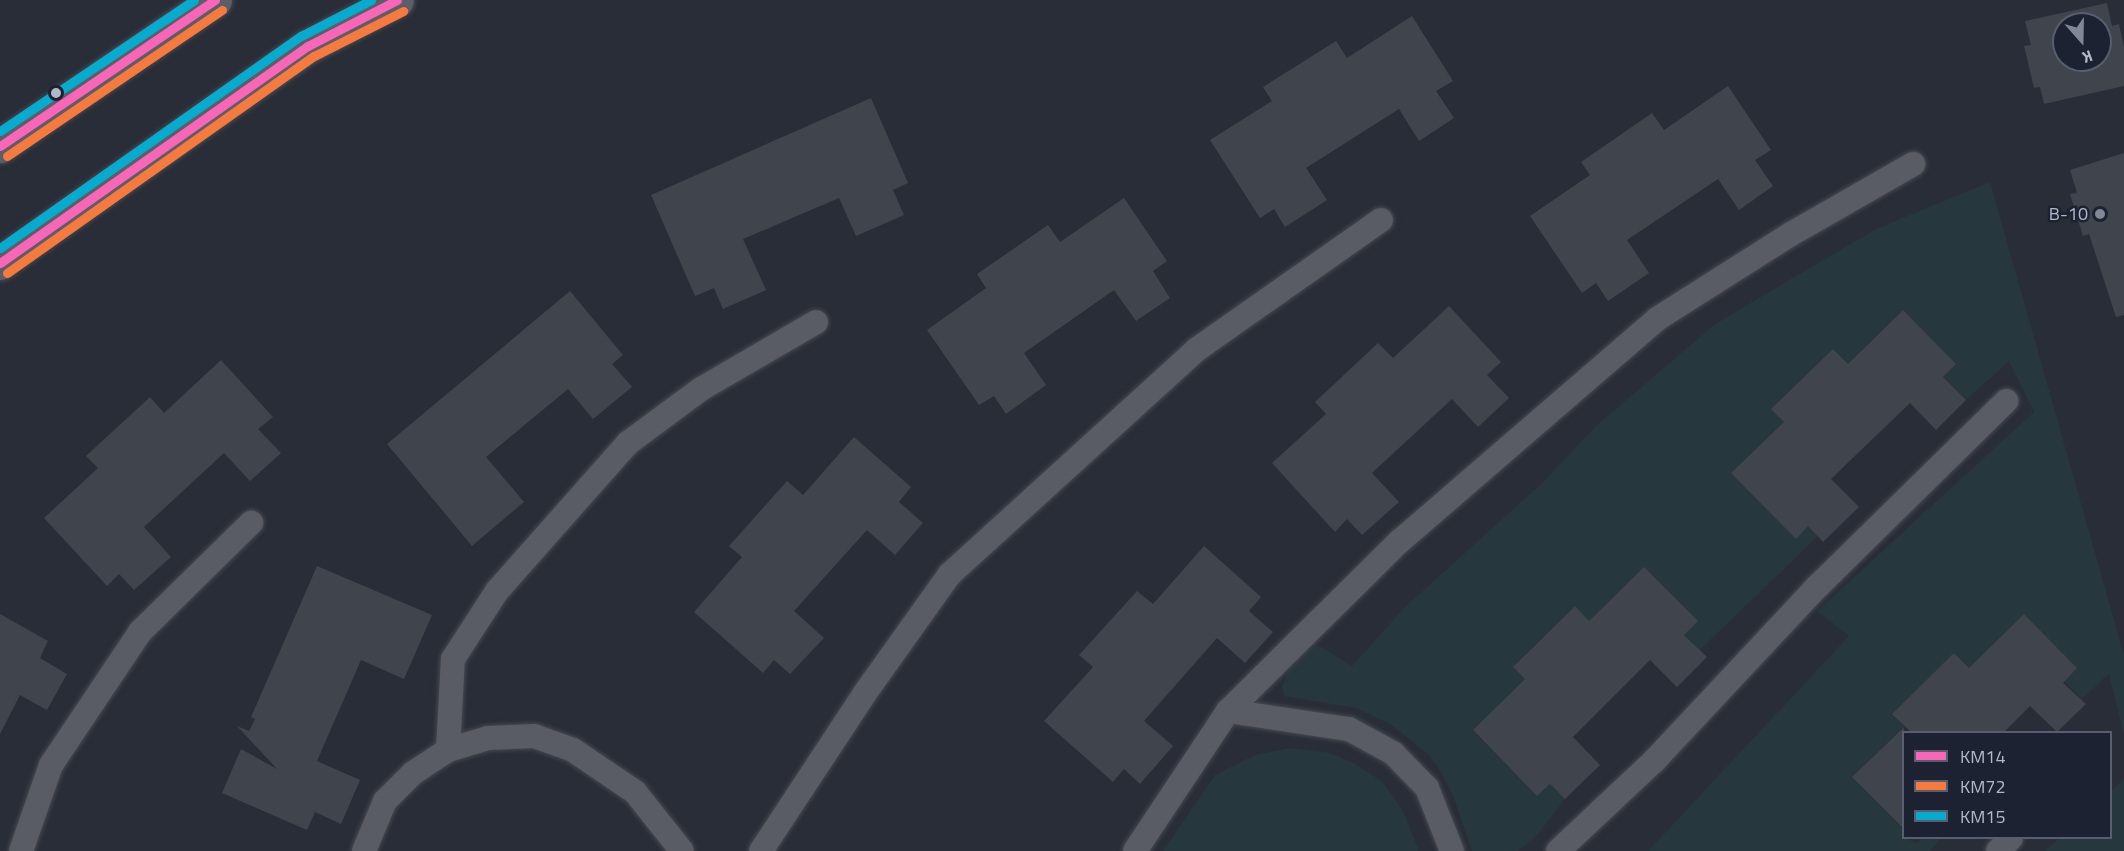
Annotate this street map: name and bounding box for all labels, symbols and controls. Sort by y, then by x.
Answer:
north arrow [2052,12,2112,72]
text: K [2079,44,2096,70]
unlabelled marker [50,87,62,99]
place label: B-10 [2049,203,2088,225]
marker: B-10 [2093,207,2107,221]
legend [1902,731,2112,839]
text: KM14 [1960,743,2006,770]
text: KM72 [1960,773,2006,800]
text: KM15 [1960,803,2006,830]

